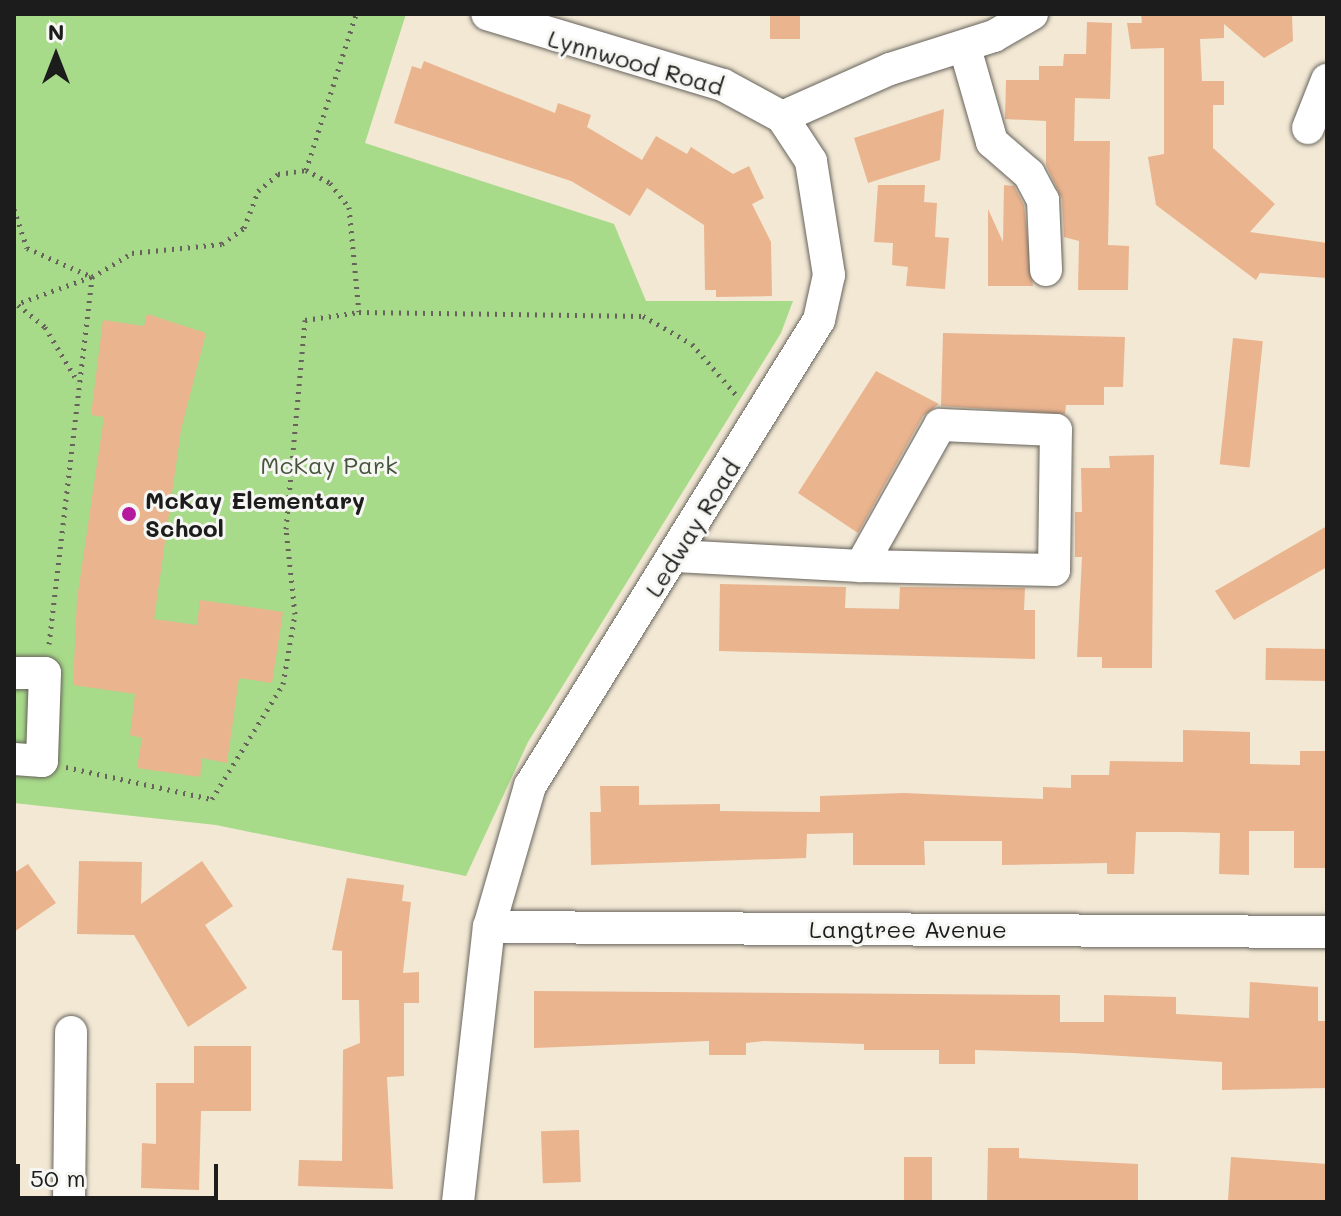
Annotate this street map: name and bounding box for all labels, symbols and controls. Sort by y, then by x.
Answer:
north arrow [16,16,96,96]
text: N [48,17,64,46]
street label: Lynnwood Road [545,23,727,101]
park label: McKay Park [260,451,398,479]
street label: Ledway Road [638,454,746,602]
place label: McKay Elementary School [145,486,365,542]
marker: McKay Elementary School [120,505,138,523]
street label: Langtree Avenue [809,915,1007,943]
scale bar [20,1148,222,1198]
text: 50 m [30,1162,86,1193]

